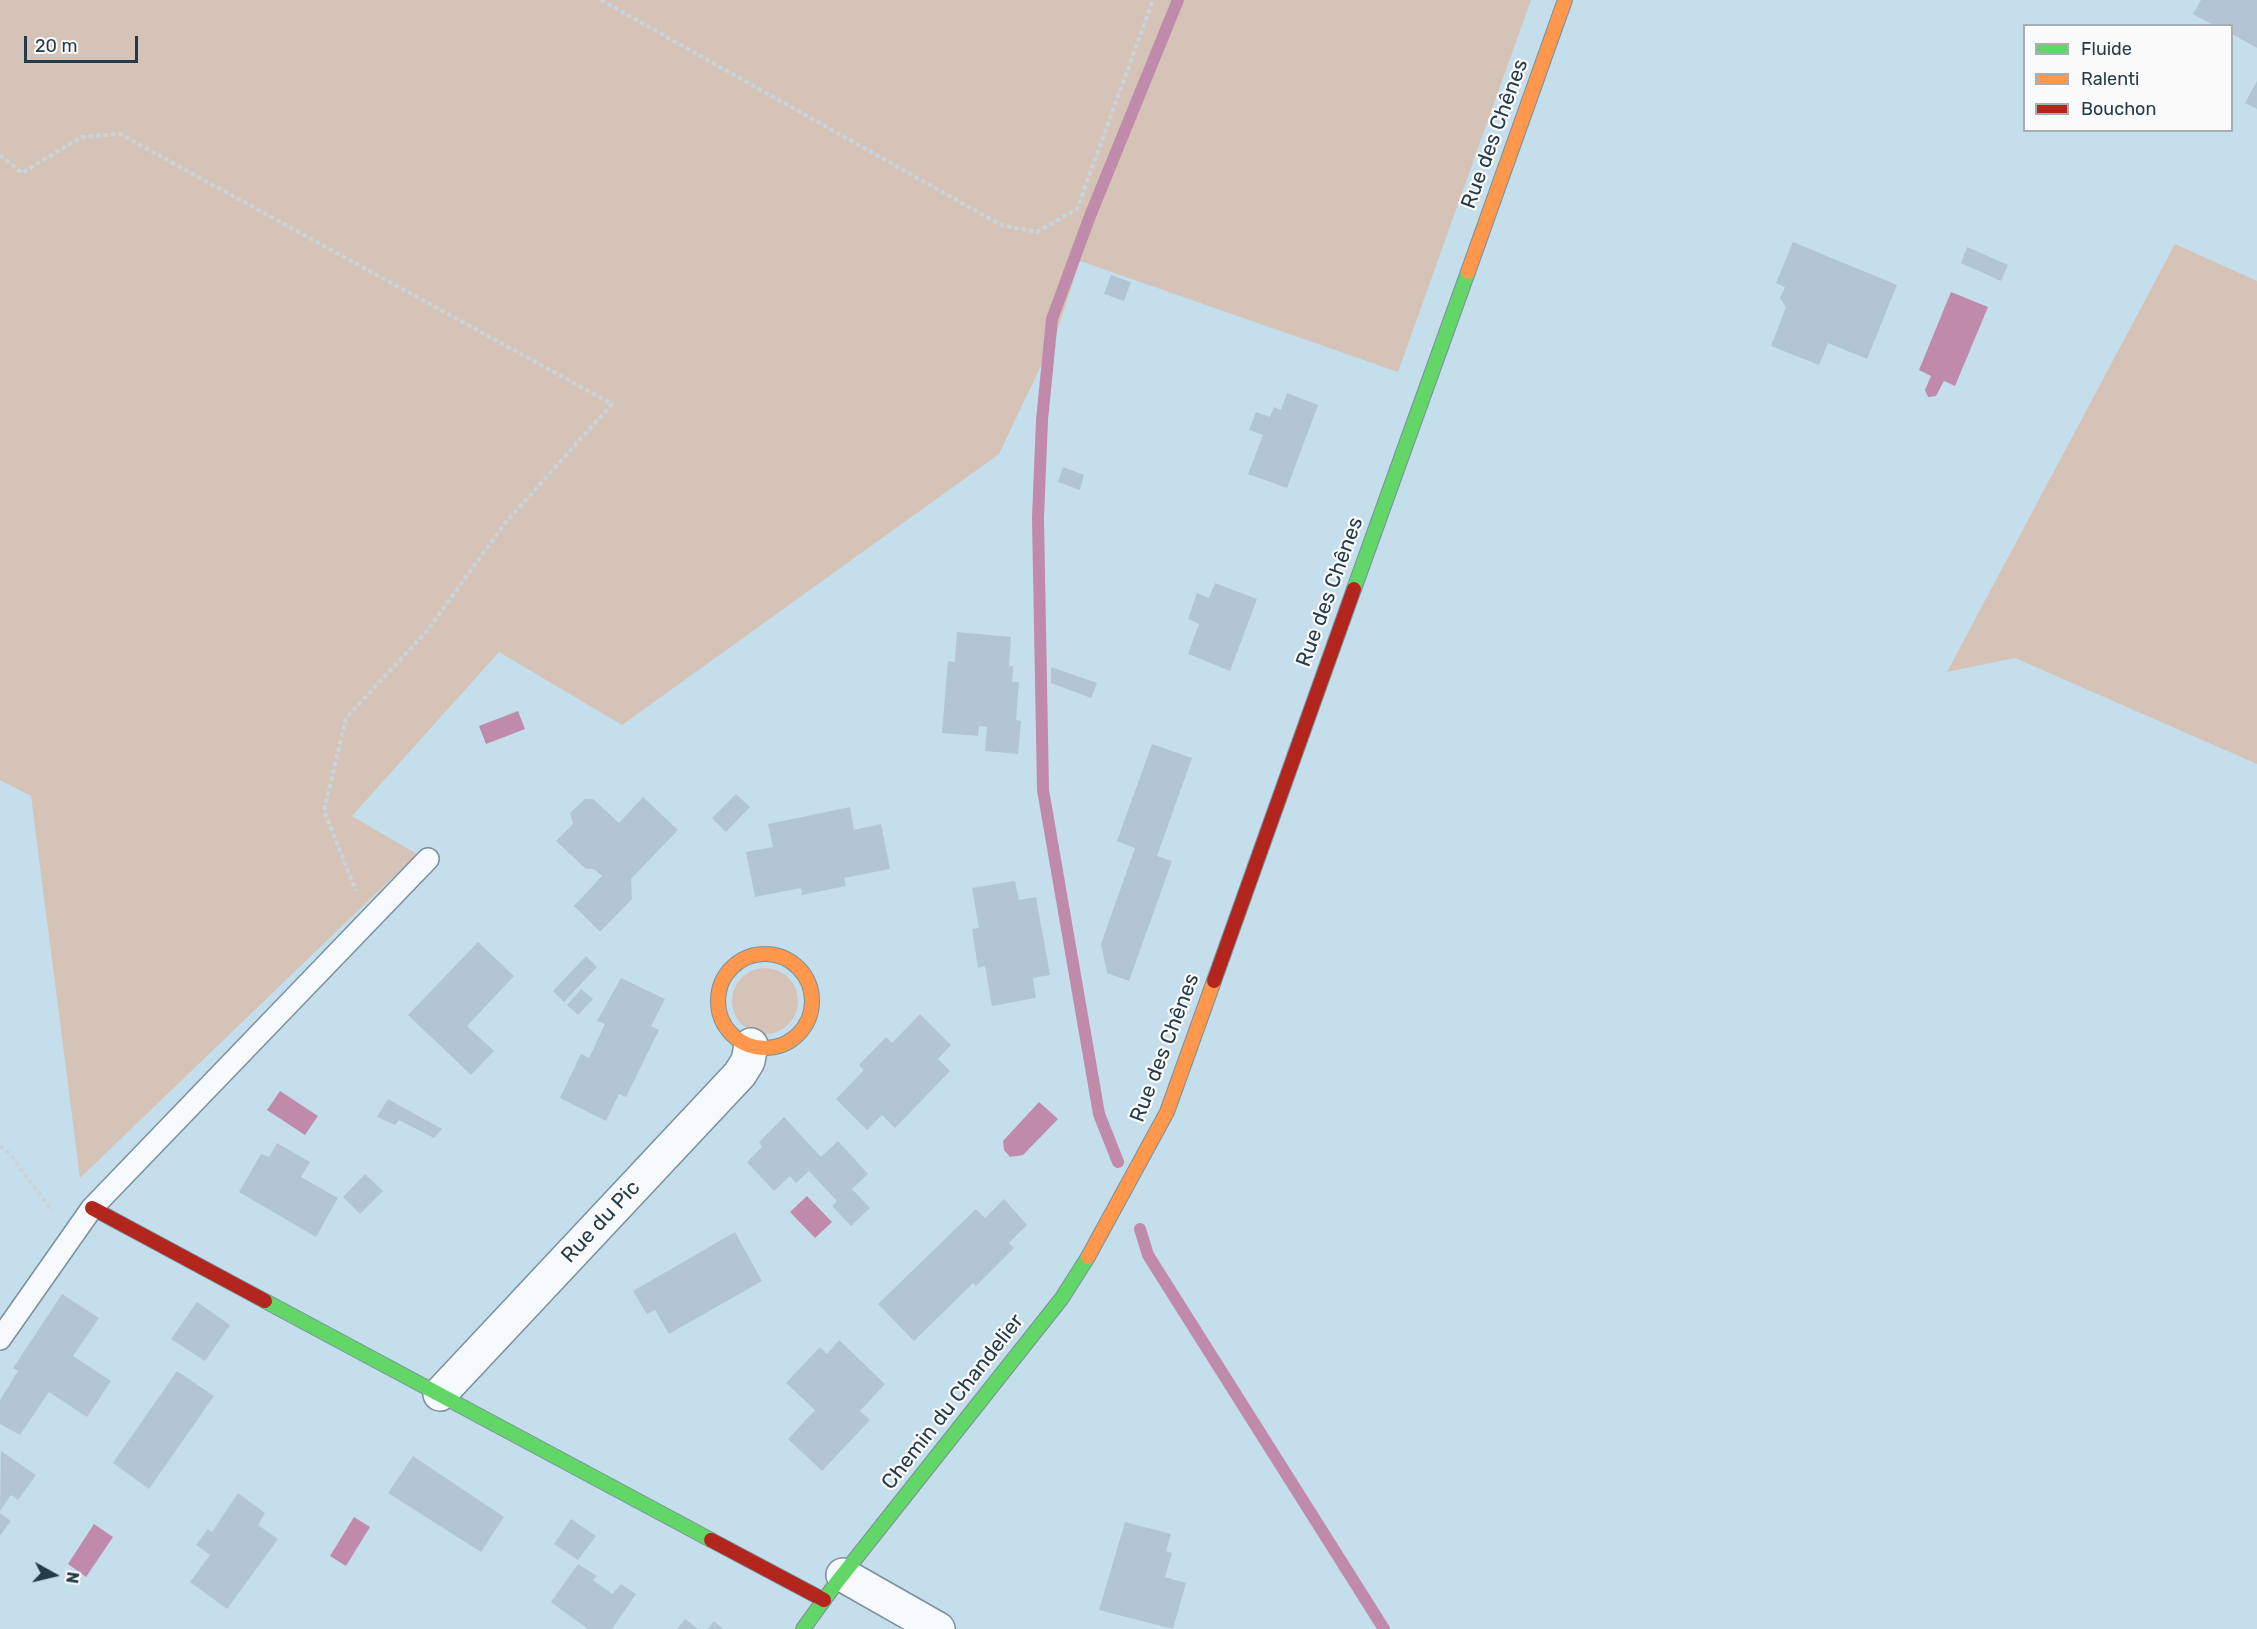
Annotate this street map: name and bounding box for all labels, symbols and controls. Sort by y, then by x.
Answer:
scale bar [27,24,141,62]
legend [2023,24,2233,132]
text: 20 m [35,35,77,57]
text: Fluide [2081,38,2132,60]
street label: Rue des Chênes [1456,56,1534,212]
text: Ralenti [2081,68,2139,90]
text: Bouchon [2081,98,2156,120]
street label: Rue des Chênes [1291,514,1369,670]
street label: Rue des Chênes [1125,970,1205,1126]
street label: Rue du Pic [556,1175,646,1269]
street label: Chemin du Chandelier [877,1309,1029,1495]
north arrow [24,1545,84,1605]
text: N [62,1571,83,1585]

